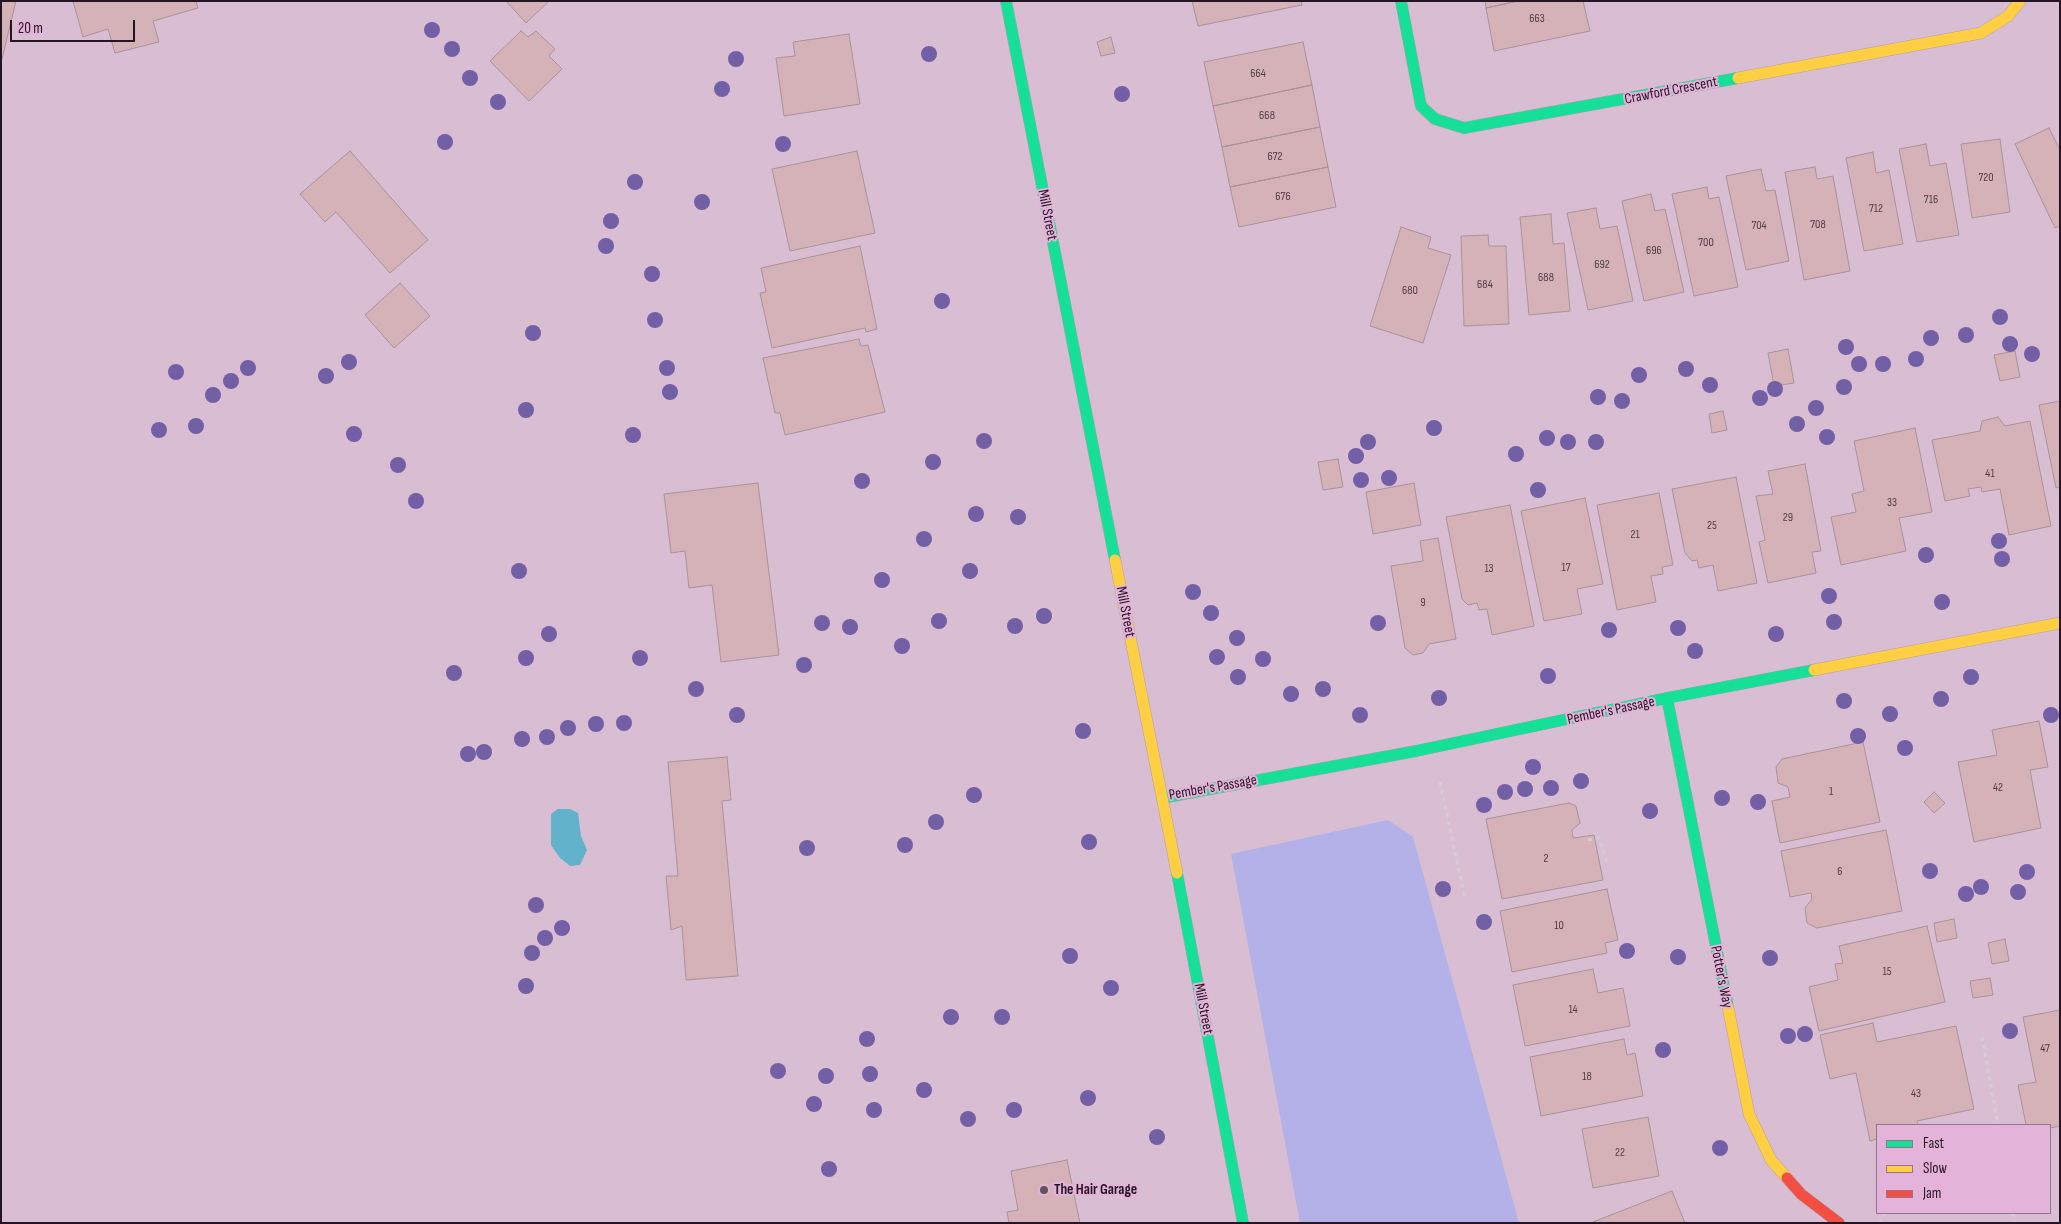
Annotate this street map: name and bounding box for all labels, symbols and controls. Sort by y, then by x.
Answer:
scale bar [12,10,138,42]
house number: 663 [1529,12,1545,26]
text: 20 m [18,19,43,38]
house number: 664 [1250,67,1266,81]
street label: Crawford Crescent [1623,73,1719,109]
house number: 668 [1259,109,1275,123]
house number: 672 [1268,150,1282,164]
house number: 720 [1978,171,1994,185]
street label: Mill Street [1033,188,1061,242]
house number: 676 [1275,190,1291,204]
house number: 716 [1924,193,1938,207]
house number: 712 [1869,202,1883,216]
house number: 708 [1810,218,1826,232]
house number: 704 [1751,219,1767,233]
house number: 700 [1698,236,1714,250]
house number: 696 [1646,244,1662,258]
house number: 692 [1594,258,1610,272]
house number: 688 [1538,271,1554,285]
house number: 684 [1477,278,1493,292]
house number: 680 [1402,284,1418,298]
house number: 41 [1985,467,1995,481]
house number: 33 [1887,496,1897,510]
house number: 29 [1783,511,1793,525]
house number: 25 [1707,519,1717,533]
house number: 21 [1630,528,1640,542]
house number: 17 [1562,561,1570,575]
house number: 13 [1484,562,1494,576]
street label: Mill Street [1111,585,1139,639]
house number: 9 [1420,596,1426,610]
street label: Pember's Passage [1566,693,1656,729]
street label: Pember's Passage [1168,771,1258,805]
house number: 42 [1993,781,2003,795]
house number: 1 [1829,785,1833,799]
house number: 2 [1544,852,1548,866]
house number: 6 [1837,865,1843,879]
house number: 10 [1554,919,1564,933]
street label: Potter's Way [1706,944,1736,1010]
house number: 15 [1882,965,1892,979]
street label: Mill Street [1189,982,1217,1036]
house number: 14 [1568,1003,1578,1017]
house number: 47 [2040,1042,2050,1056]
house number: 18 [1582,1070,1592,1084]
house number: 43 [1911,1087,1921,1101]
legend [1876,1124,2051,1214]
text: Fast [1923,1134,1944,1153]
house number: 22 [1615,1146,1625,1160]
text: Slow [1923,1159,1947,1178]
place label: The Hair Garage [1054,1181,1137,1199]
marker: The Hair Garage [1038,1184,1050,1196]
text: Jam [1923,1184,1941,1203]

